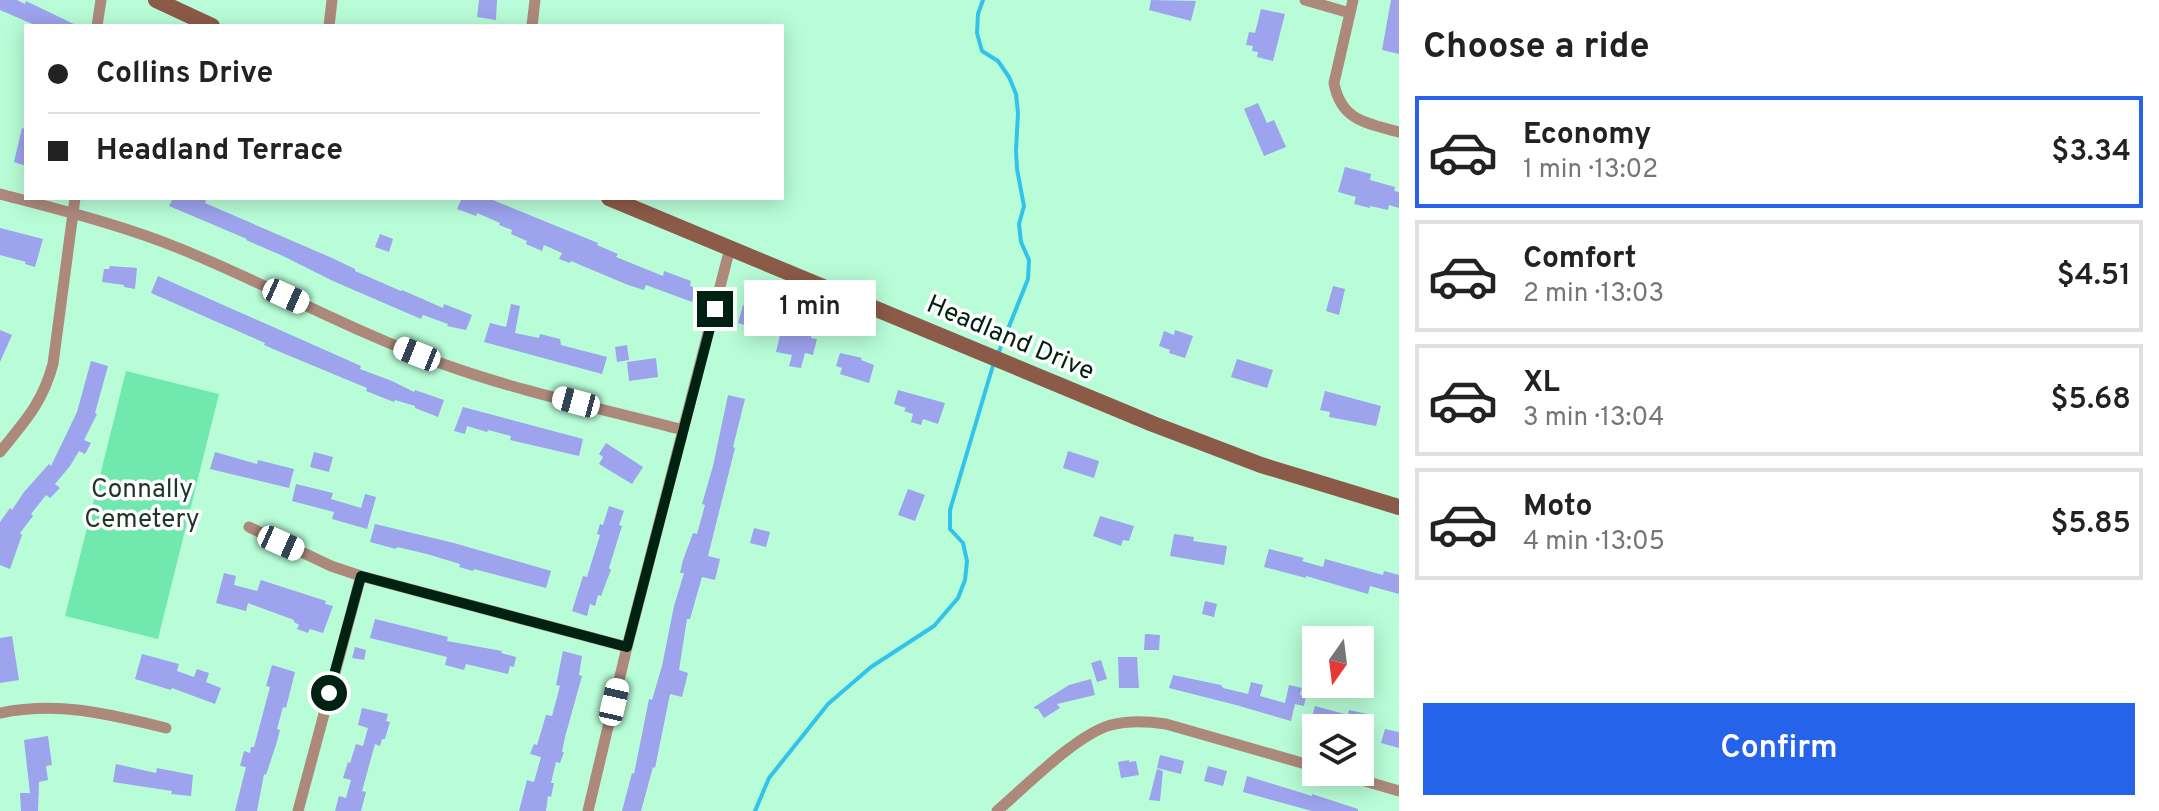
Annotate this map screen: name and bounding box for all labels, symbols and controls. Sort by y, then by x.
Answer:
text: Choose a ride [1423,25,1649,71]
text: Collins Drive [96,56,273,93]
icon: car [1427,116,1499,188]
text: Economy [1523,117,1651,154]
text: Headland Terrace [96,133,343,170]
text: $3.34 [2051,134,2131,171]
text: 1 min · 13:02 [1523,154,1658,187]
icon: car [1427,240,1499,312]
text: Comfort [1523,241,1636,278]
text: $4.51 [2057,258,2131,295]
car [259,275,313,317]
text: 2 min · 13:03 [1523,278,1664,311]
callout: 1 min [743,281,875,337]
street label: Headland Drive [921,289,1099,389]
route end [697,291,733,327]
text: 1 min [779,291,841,324]
car [390,334,444,374]
icon: car [1427,364,1499,436]
text: XL [1523,365,1560,402]
text: $5.68 [2051,382,2131,419]
car [550,384,602,420]
text: 3 min · 13:04 [1523,402,1664,435]
park label: Connally Cemetery [84,474,200,537]
icon: car [1427,488,1499,560]
text: Moto [1523,489,1593,526]
text: $5.85 [2050,506,2131,543]
car [254,522,308,564]
text: 4 min · 13:05 [1523,526,1665,559]
north arrow [1302,626,1374,698]
map controls [1302,626,1374,786]
route start [311,675,347,711]
car [597,676,631,728]
button: Confirm [1423,703,2135,795]
button: layers [1302,714,1374,786]

